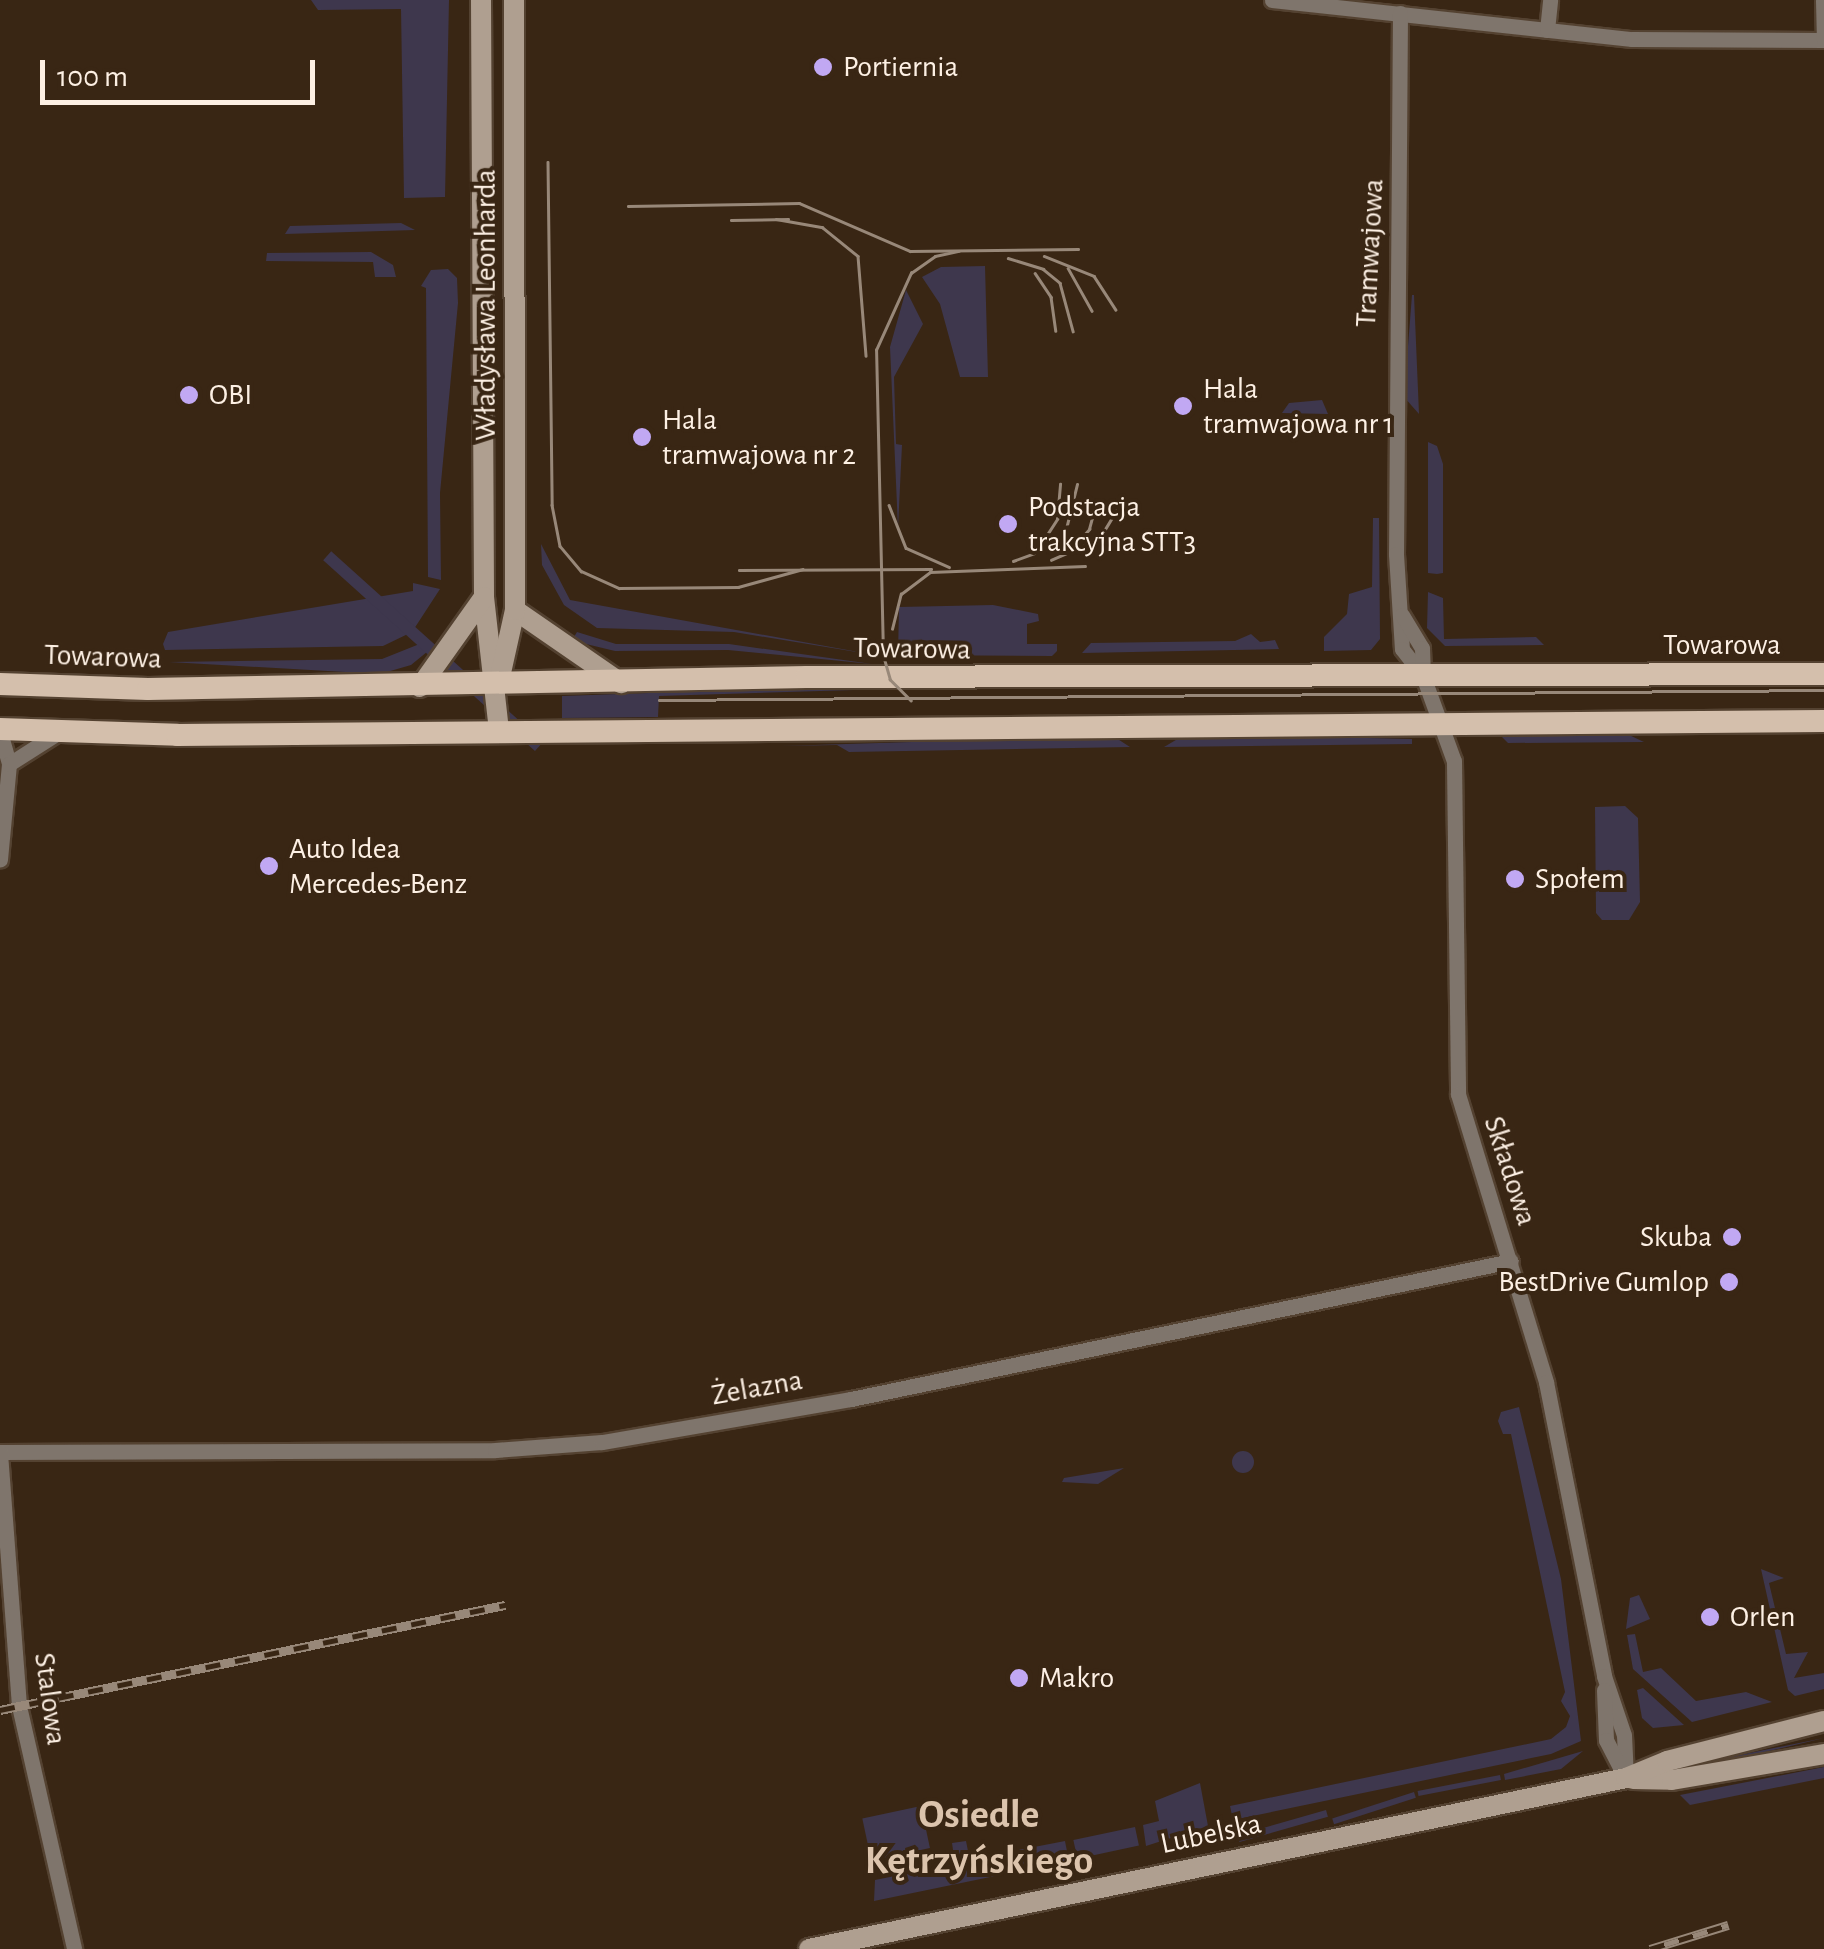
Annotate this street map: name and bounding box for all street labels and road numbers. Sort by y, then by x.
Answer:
street label: Władysława Leonharda [468,169,504,441]
street label: Tramwajowa [1348,178,1392,328]
street label: Towarowa [1663,627,1781,663]
street label: Towarowa [853,630,971,668]
street label: Towarowa [43,637,163,677]
street label: Składowa [1475,1112,1545,1230]
street label: Żelazna [709,1362,805,1414]
street label: Stalowa [26,1650,74,1748]
street label: Lubelska [1157,1806,1265,1862]

